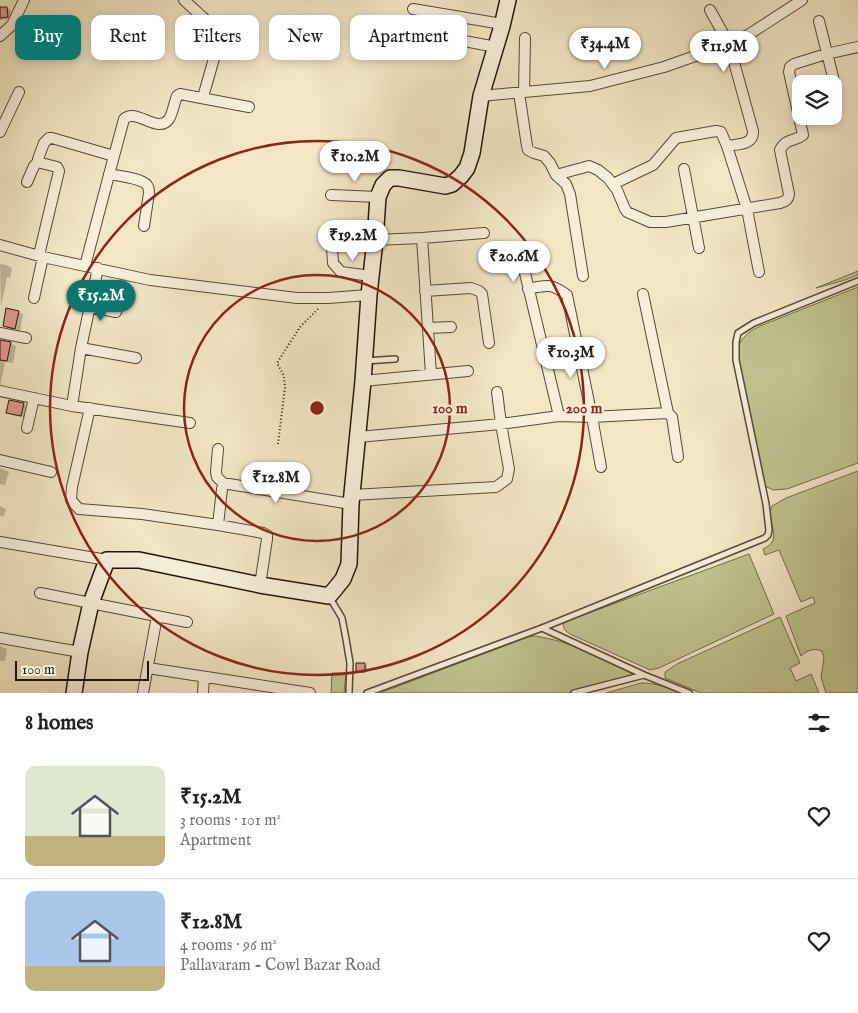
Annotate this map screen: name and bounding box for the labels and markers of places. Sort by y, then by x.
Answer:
pin: ₹34.4M [564,28,646,70]
pin: ₹11.9M [683,30,765,73]
pin: ₹10.2M [314,140,396,183]
pin: ₹19.2M [312,220,394,262]
pin: ₹20.6M [473,240,555,283]
pin: ₹15.2M [60,280,142,322]
pin: ₹10.3M [530,336,612,379]
centre of rings [308,399,326,417]
pin: ₹12.8M [235,462,317,504]

